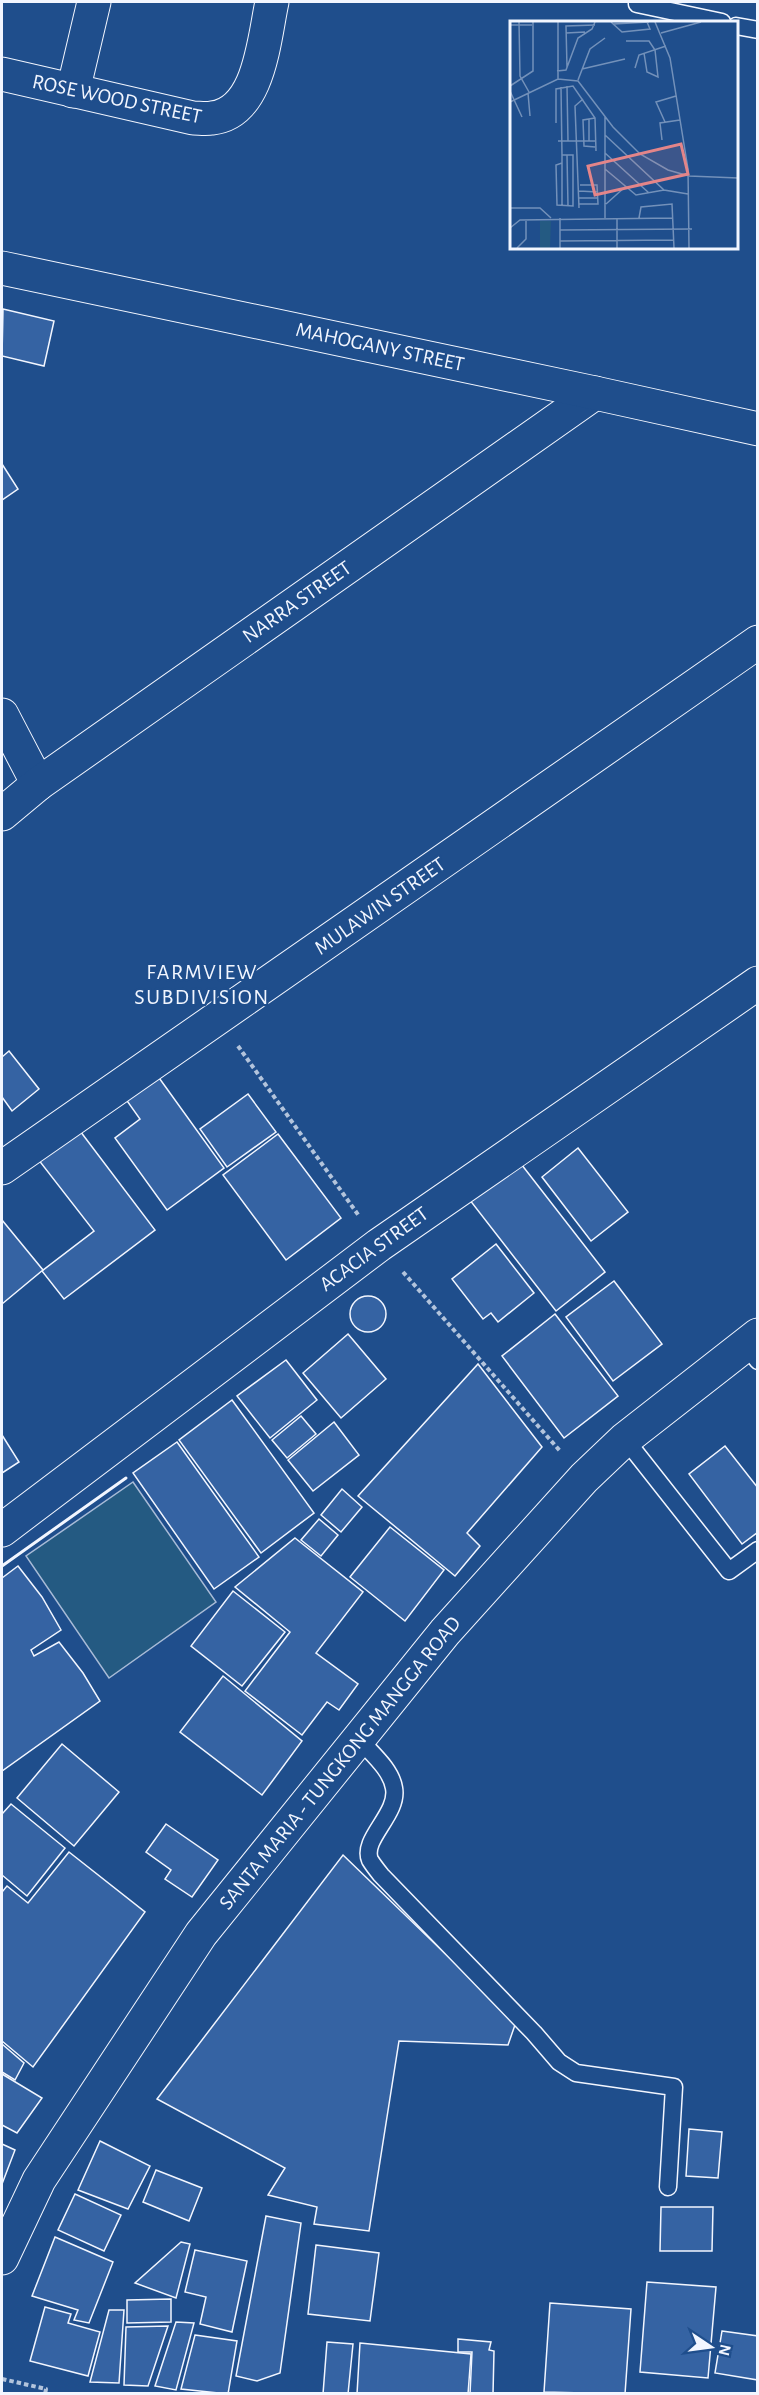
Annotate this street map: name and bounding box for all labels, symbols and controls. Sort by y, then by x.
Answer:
inset map [510,21,738,249]
street label: ROSE WOOD STREET [30,71,204,127]
street label: MAHOGANY STREET [294,319,466,375]
street label: NARRA STREET [239,557,355,647]
street label: MULAWIN STREET [311,853,449,959]
district label: FARMVIEW SUBDIVISION [134,961,270,1008]
street label: ACACIA STREET [316,1203,432,1295]
street label: SANTA MARIA - TUNGKONG MANGGA ROAD [215,1612,465,1914]
north arrow [681,2317,741,2377]
text: N [716,2343,734,2357]

